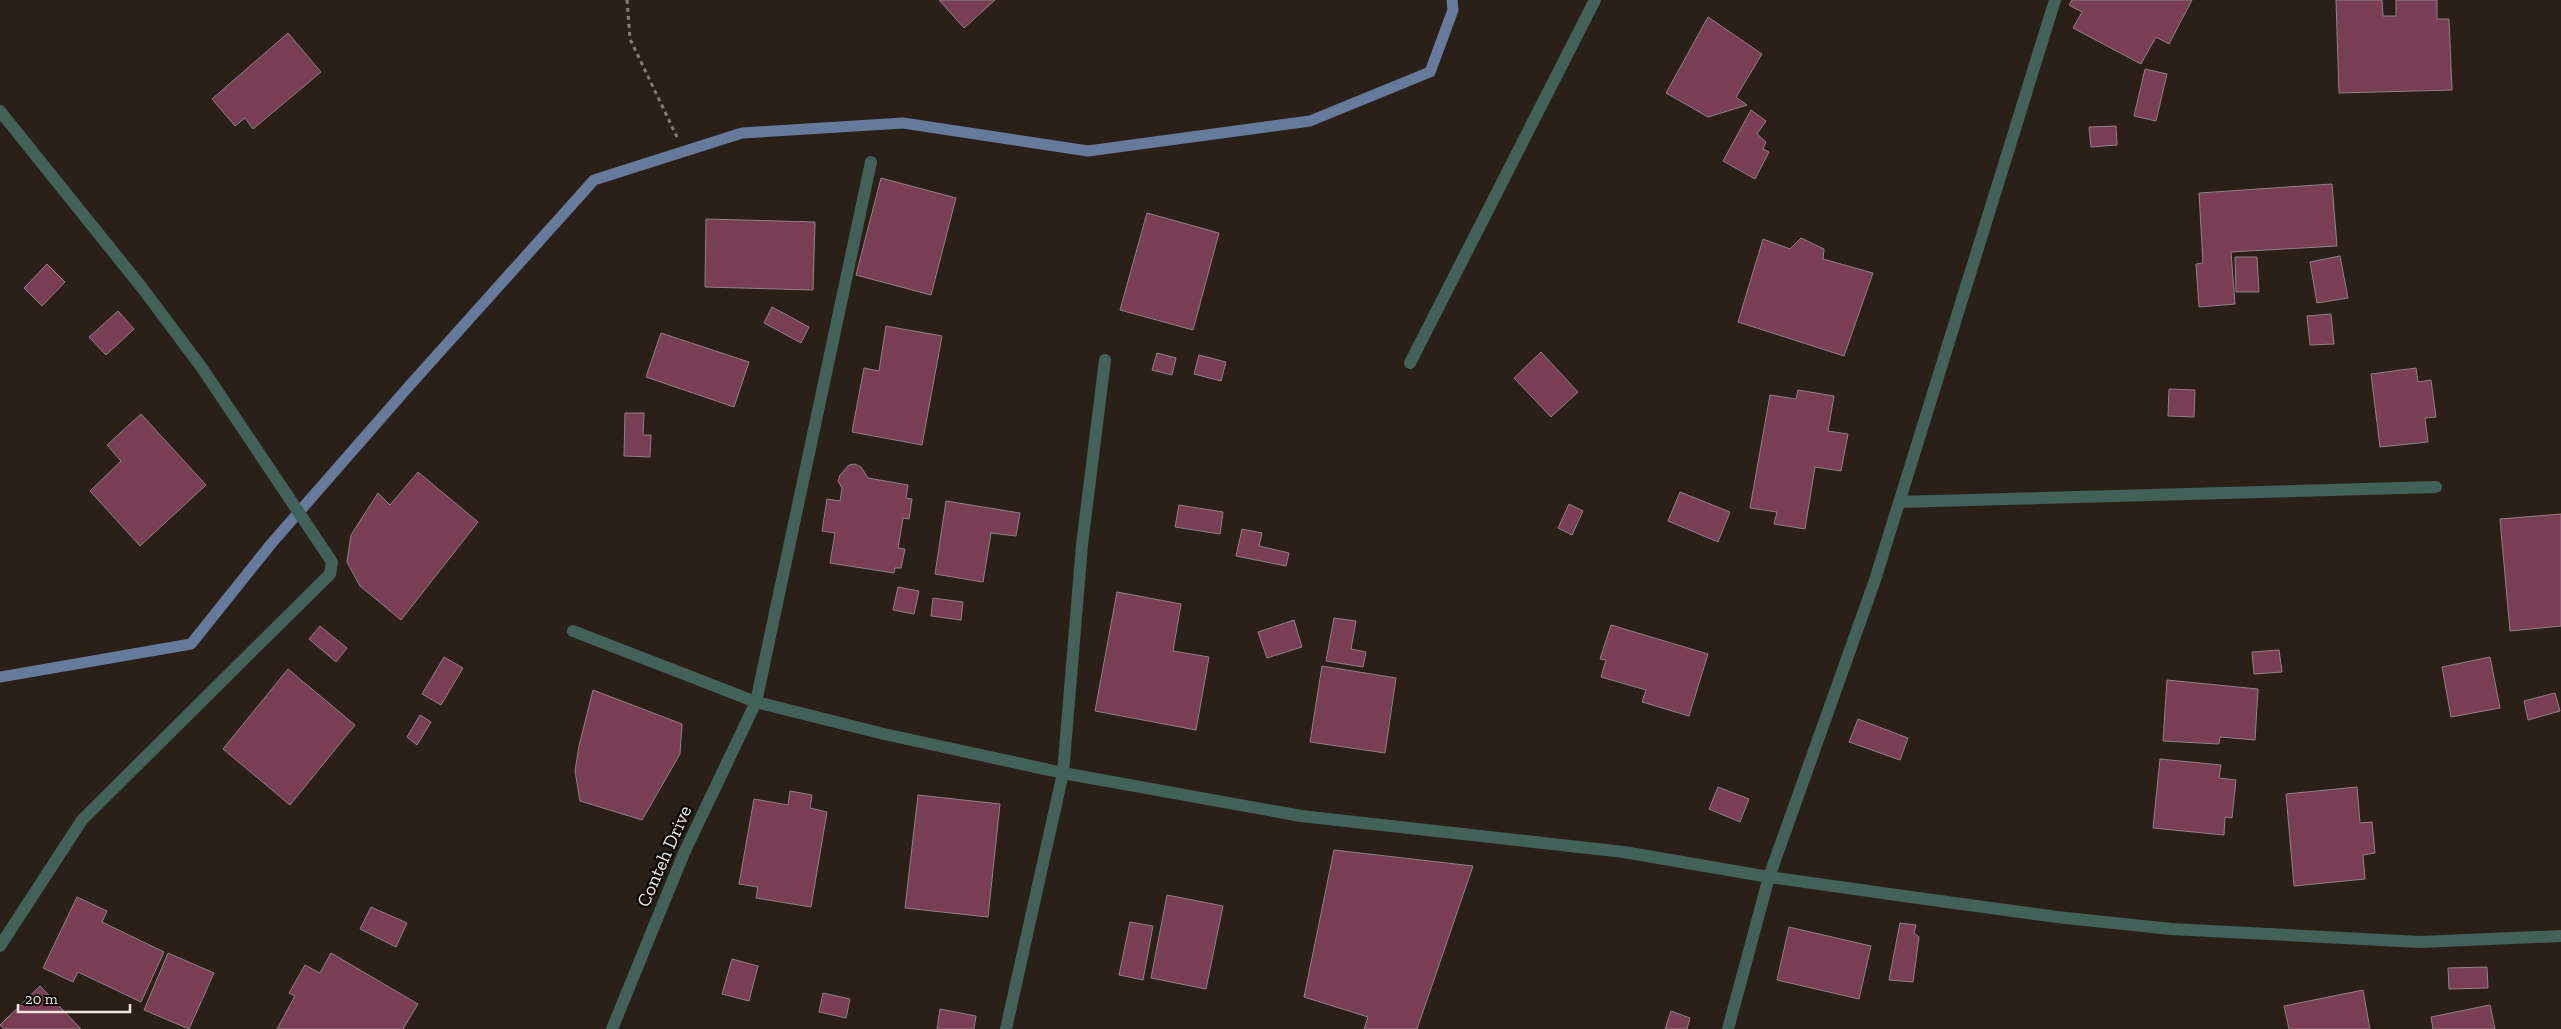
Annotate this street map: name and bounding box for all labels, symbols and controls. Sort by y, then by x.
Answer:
street label: Conteh Drive [631,802,697,910]
scale bar [18,982,130,1014]
text: 20 m [25,990,58,1008]

